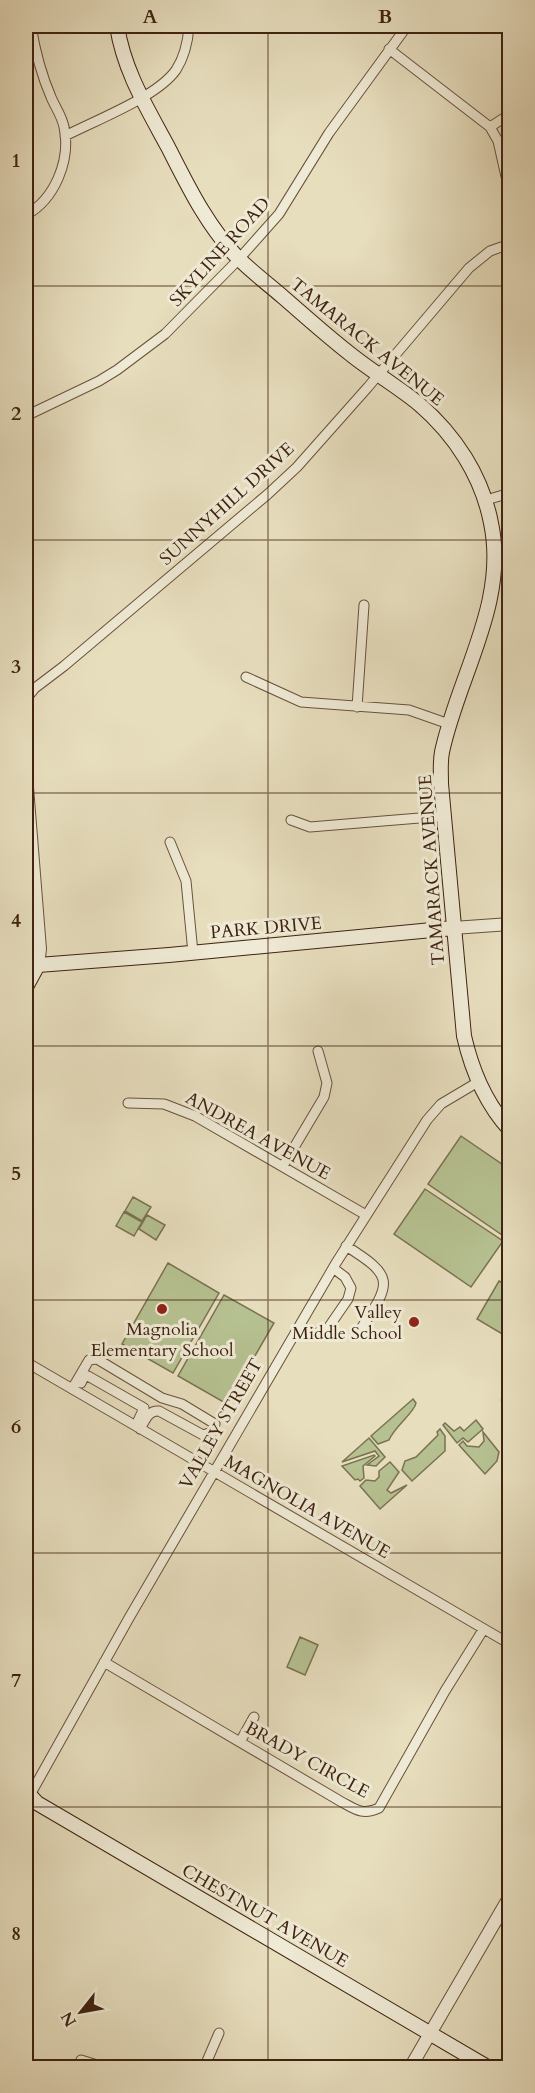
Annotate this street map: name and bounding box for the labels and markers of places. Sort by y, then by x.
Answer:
place label: Valley Middle School [292,1300,402,1346]
marker: Magnolia Elementary School [155,1302,169,1316]
marker: Valley Middle School [407,1315,421,1329]
place label: Magnolia Elementary School [90,1317,234,1363]

